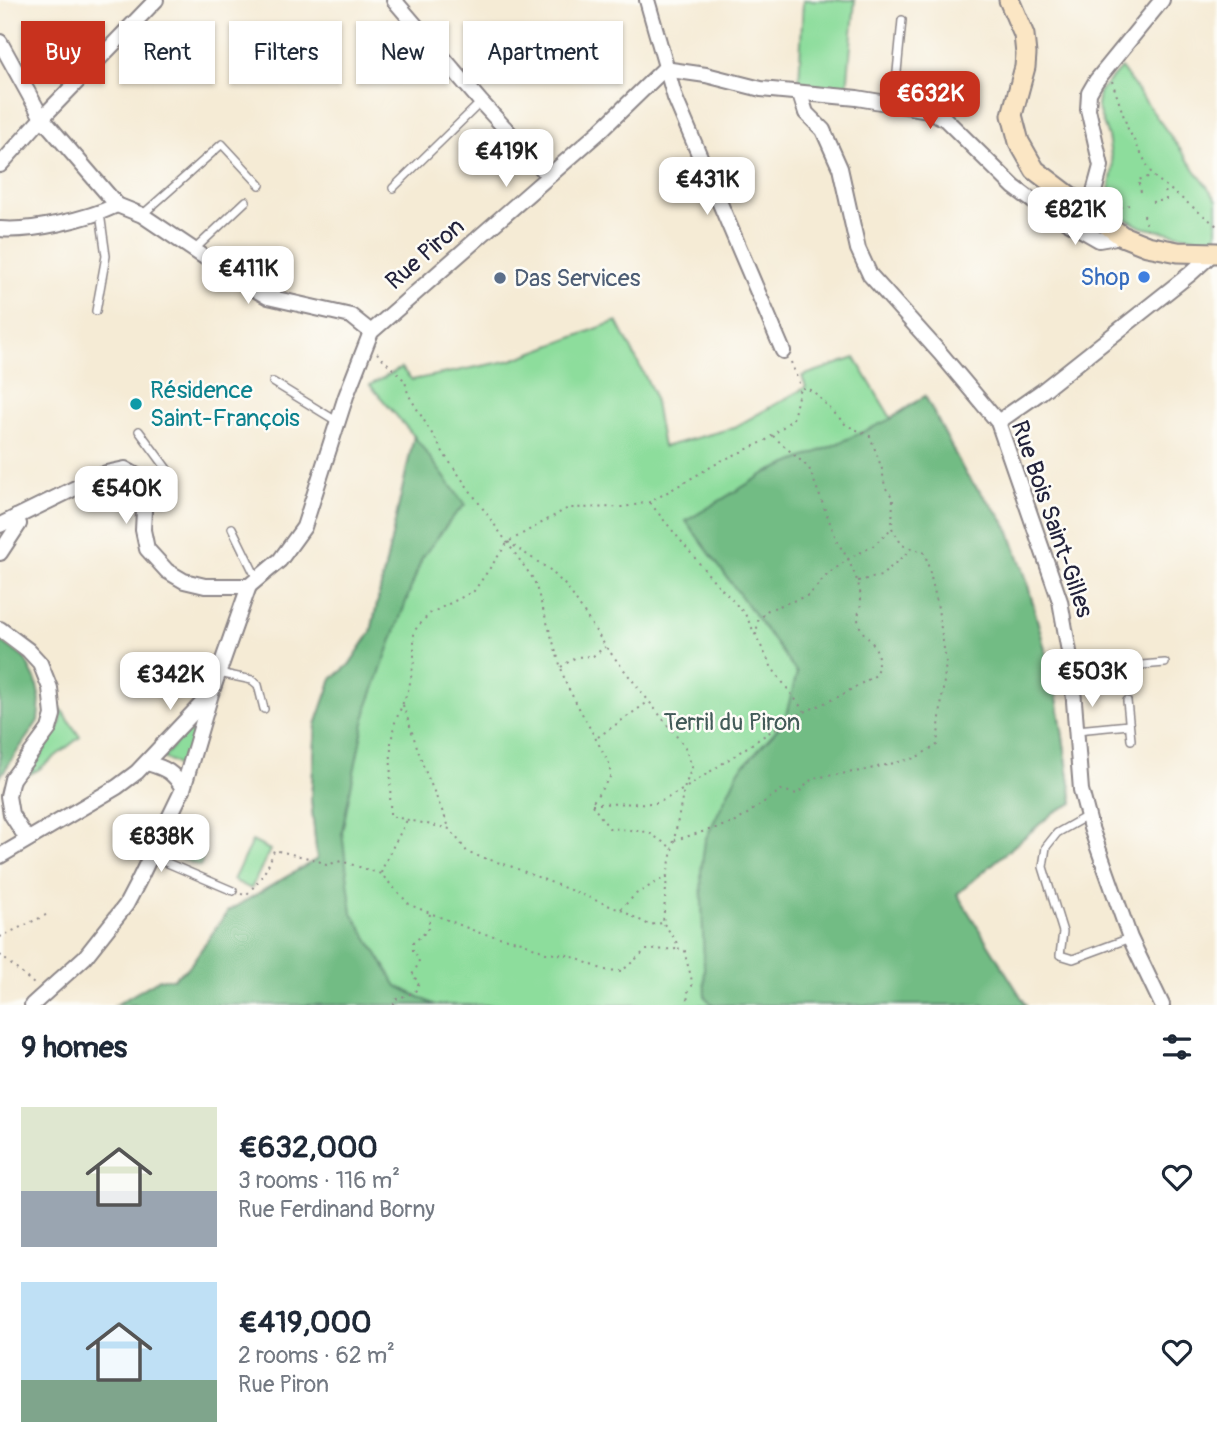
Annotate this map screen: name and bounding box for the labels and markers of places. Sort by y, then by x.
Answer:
pin: €632K [881,72,979,131]
pin: €419K [457,130,555,189]
pin: €431K [658,158,756,217]
pin: €821K [1026,188,1124,247]
pin: €411K [199,246,297,306]
place label: Shop [1080,263,1130,292]
place label: Das Services [514,264,641,293]
marker: Shop [1136,269,1152,285]
marker: Das Services [492,270,508,286]
place label: Résidence Saint-François [150,376,300,433]
marker: Résidence Saint-François [128,396,144,412]
pin: €540K [77,466,175,526]
pin: €503K [1043,650,1141,709]
pin: €342K [121,652,219,712]
pin: €838K [112,814,210,874]

